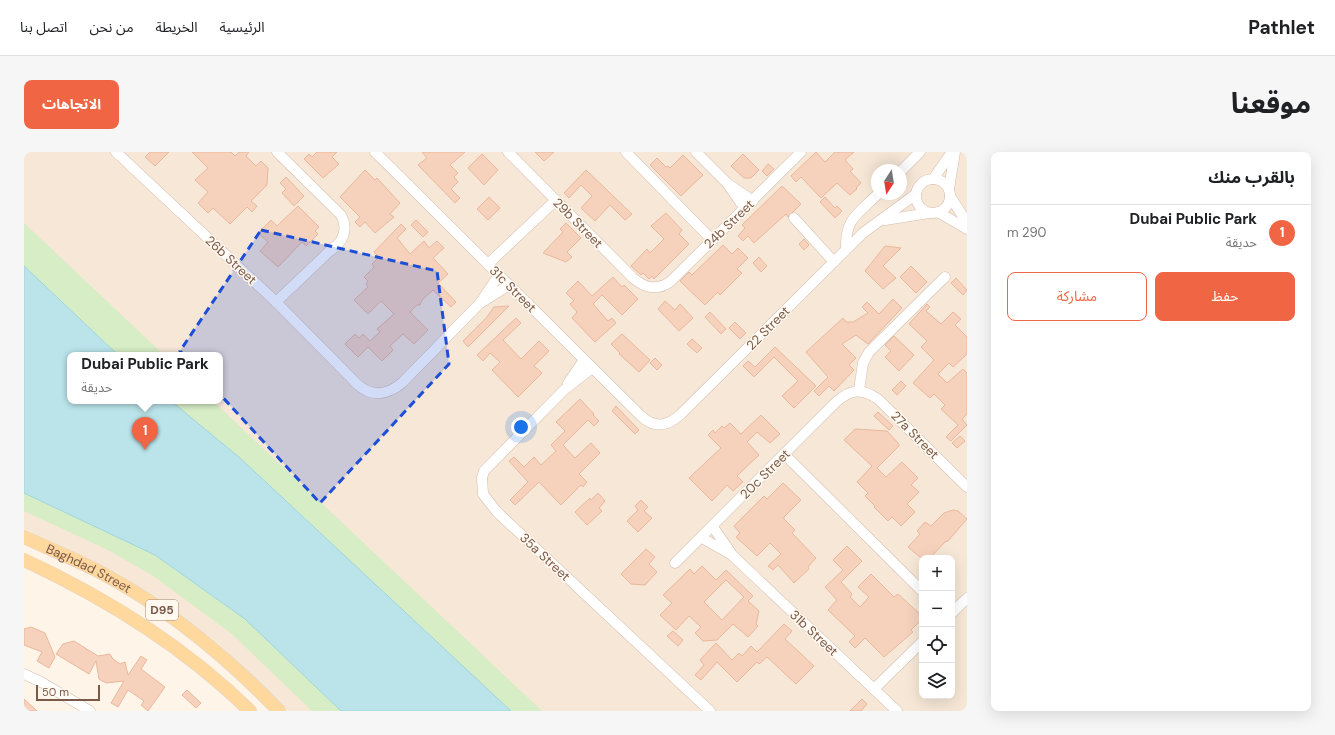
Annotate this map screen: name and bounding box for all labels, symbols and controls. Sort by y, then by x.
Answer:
text: Pathlet [1248,15,1315,40]
text: اتصل بنا [20,18,67,36]
text: من نحن [89,18,134,36]
text: الخريطة [156,18,198,36]
text: الرئيسية [220,18,265,36]
button: الاتجاهات [24,80,119,129]
text: موقعنا [1231,85,1311,122]
north arrow [871,164,907,200]
text: بالقرب منك [1208,166,1295,188]
street label: 29b Street [549,194,607,252]
street label: 24b Street [700,196,758,252]
text: Dubai Public Park [1130,209,1257,229]
text: 290 m [1007,224,1046,241]
text: 1 [1280,224,1284,241]
street label: 26b Street [202,232,260,288]
text: حديقة [1226,234,1257,251]
street label: 31c Street [486,262,540,316]
button: مشاركة [1007,272,1147,321]
button: حفظ [1155,272,1295,321]
street label: 22 Street [742,302,794,354]
popup [67,352,223,404]
text: Dubai Public Park [81,354,209,374]
text: حديقة [81,379,113,396]
street label: 27a Street [887,407,943,463]
pin: 1 [132,417,158,450]
your location [511,417,531,437]
street label: 20c Street [736,445,794,503]
street label: 35a Street [516,529,574,585]
street label: Baghdad Street [44,540,135,597]
map controls [919,555,955,699]
button: + [919,555,955,591]
button: − [919,591,955,627]
road number: D95 [146,600,178,620]
street label: 31b Street [786,606,842,660]
button: locate [919,627,955,663]
button: layers [919,663,955,699]
scale bar [36,683,100,702]
text: 50 m [42,685,69,699]

